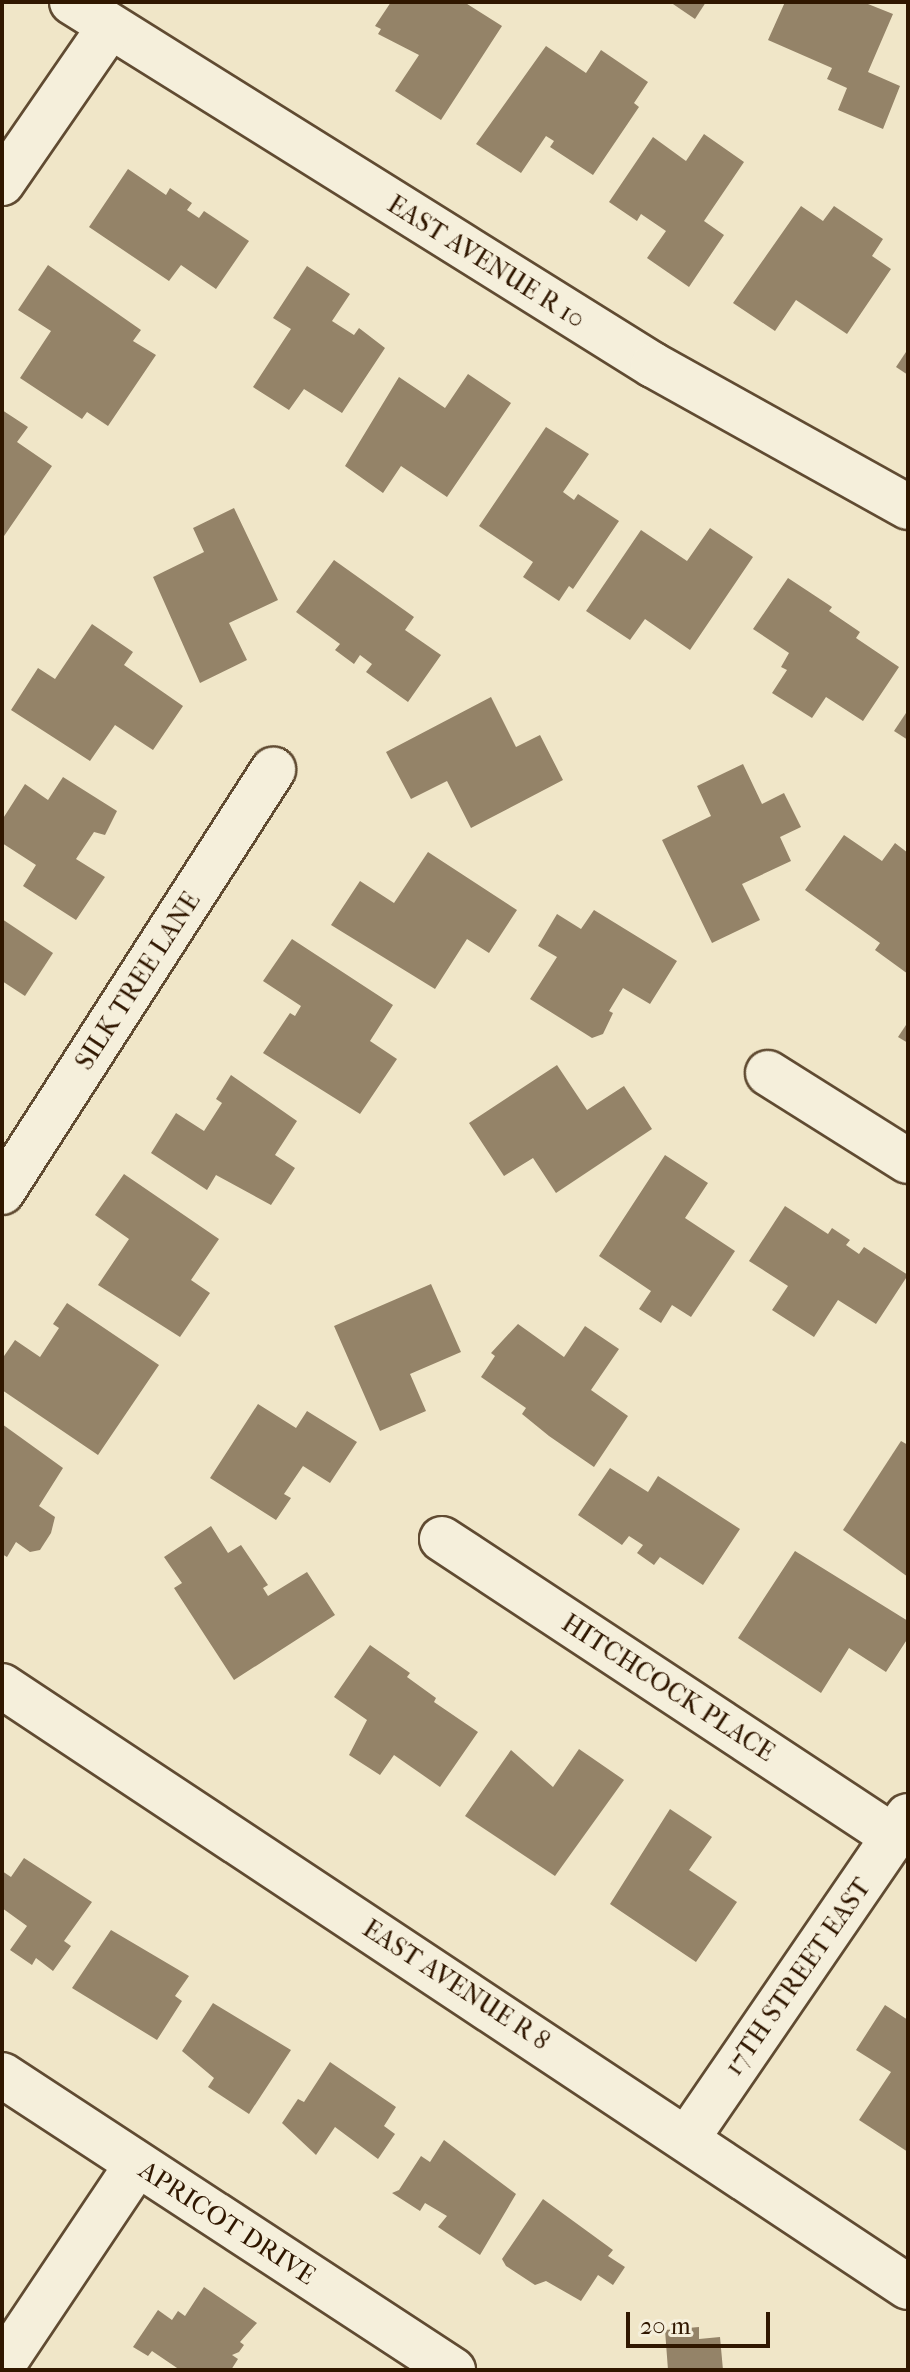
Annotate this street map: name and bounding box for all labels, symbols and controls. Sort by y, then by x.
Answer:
street label: EAST AVENUE R 10 [382,189,590,335]
street label: SILK TREE LANE [69,886,207,1076]
street label: HITCHCOCK PLACE [556,1608,780,1768]
street label: 17TH STREET EAST [718,1872,878,2082]
street label: EAST AVENUE R 8 [357,1913,555,2057]
street label: APRICOT DRIVE [133,2154,321,2292]
scale bar [630,2296,774,2346]
text: 20 m [640,2312,691,2340]

